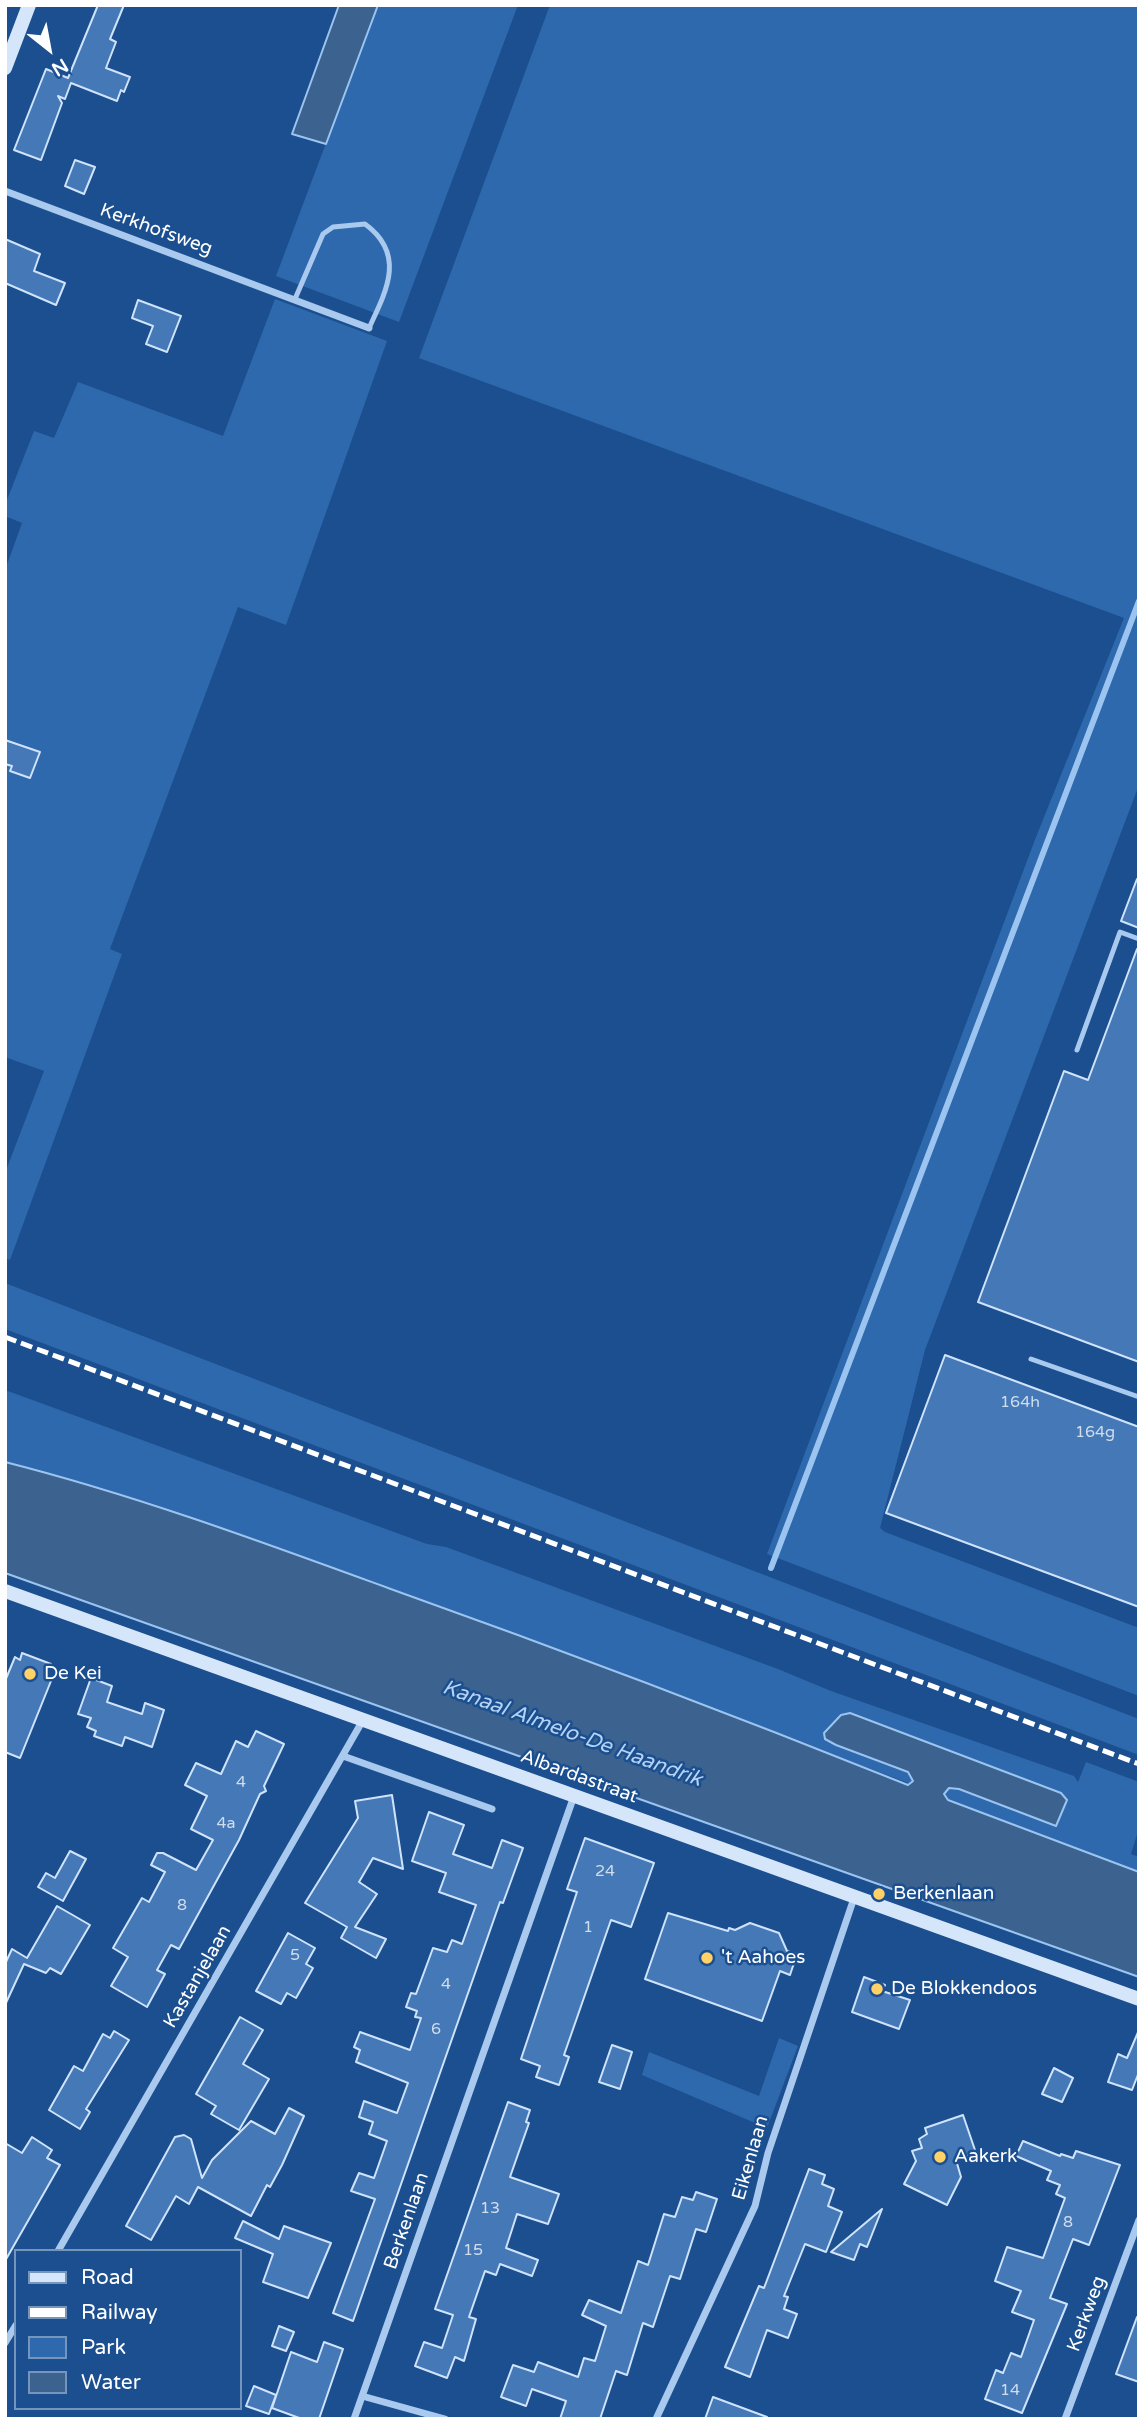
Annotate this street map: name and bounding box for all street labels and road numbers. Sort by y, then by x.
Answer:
street label: Kerkhofsweg [97,199,215,261]
street label: Albardastraat [517,1745,641,1809]
street label: Kastanjelaan [159,1921,237,2033]
street label: Eikenlaan [728,2113,774,2203]
street label: Berkenlaan [380,2169,434,2273]
street label: Kerkweg [1063,2273,1111,2355]

